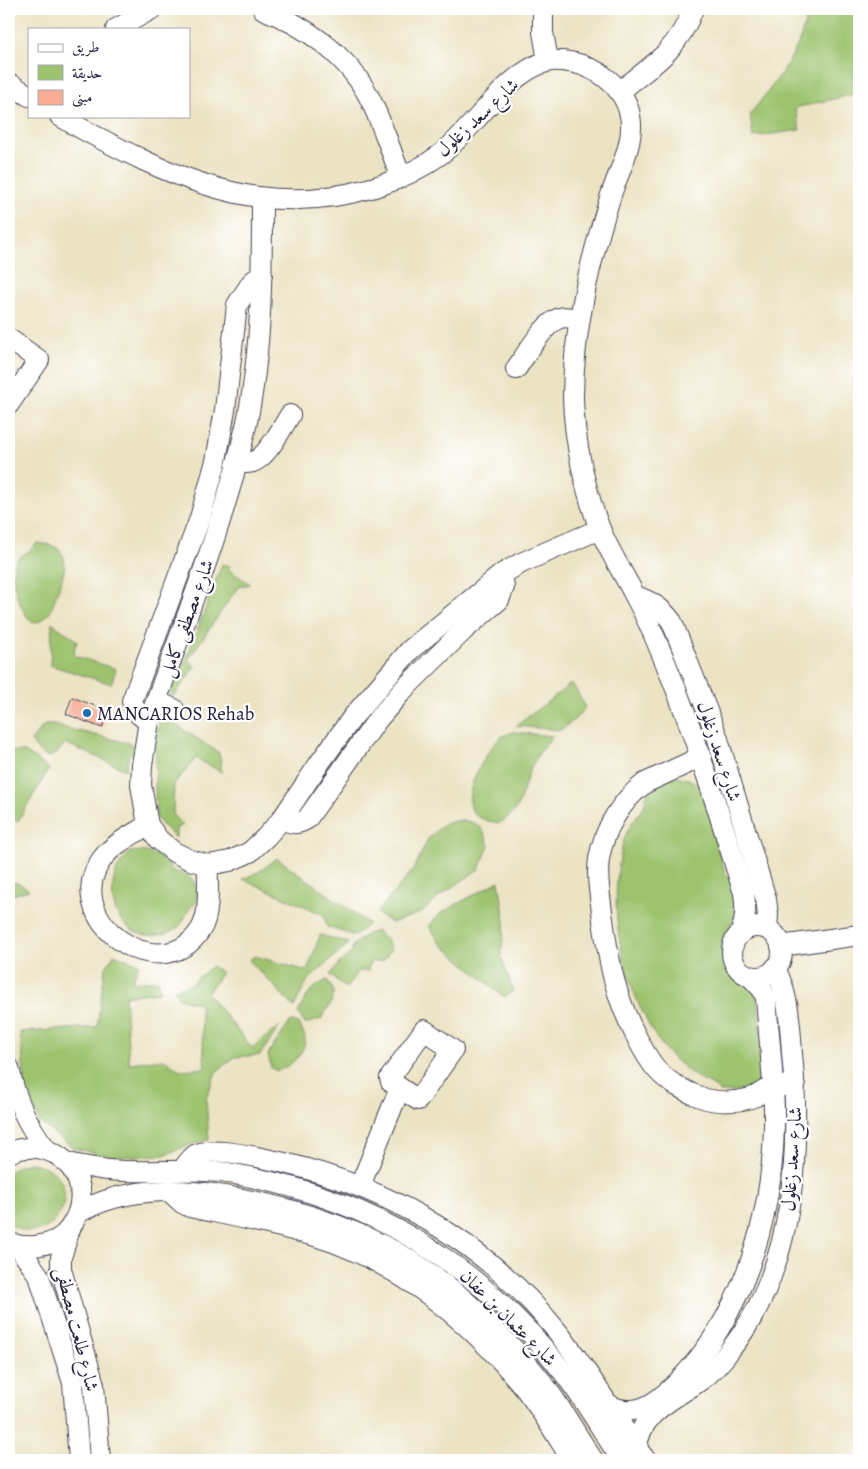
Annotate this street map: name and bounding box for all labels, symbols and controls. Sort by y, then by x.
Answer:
legend [28,28,190,118]
text: طريق [72,37,99,57]
text: حديقة [72,63,102,83]
street label: شارع سعد زغلول [431,73,526,164]
text: مبنى [72,87,92,108]
street label: شارع مصطفى كامل [154,556,222,682]
street label: شارع سعد زغلول [689,698,748,806]
place label: MANCARIOS Rehab [97,701,255,727]
marker: MANCARIOS Rehab [81,707,93,719]
street label: شارع سعد زغلول [775,1106,811,1212]
street label: شارع عثمان بن عفان [453,1263,563,1373]
street label: شارع طلعت مصطفى [47,1264,105,1395]

